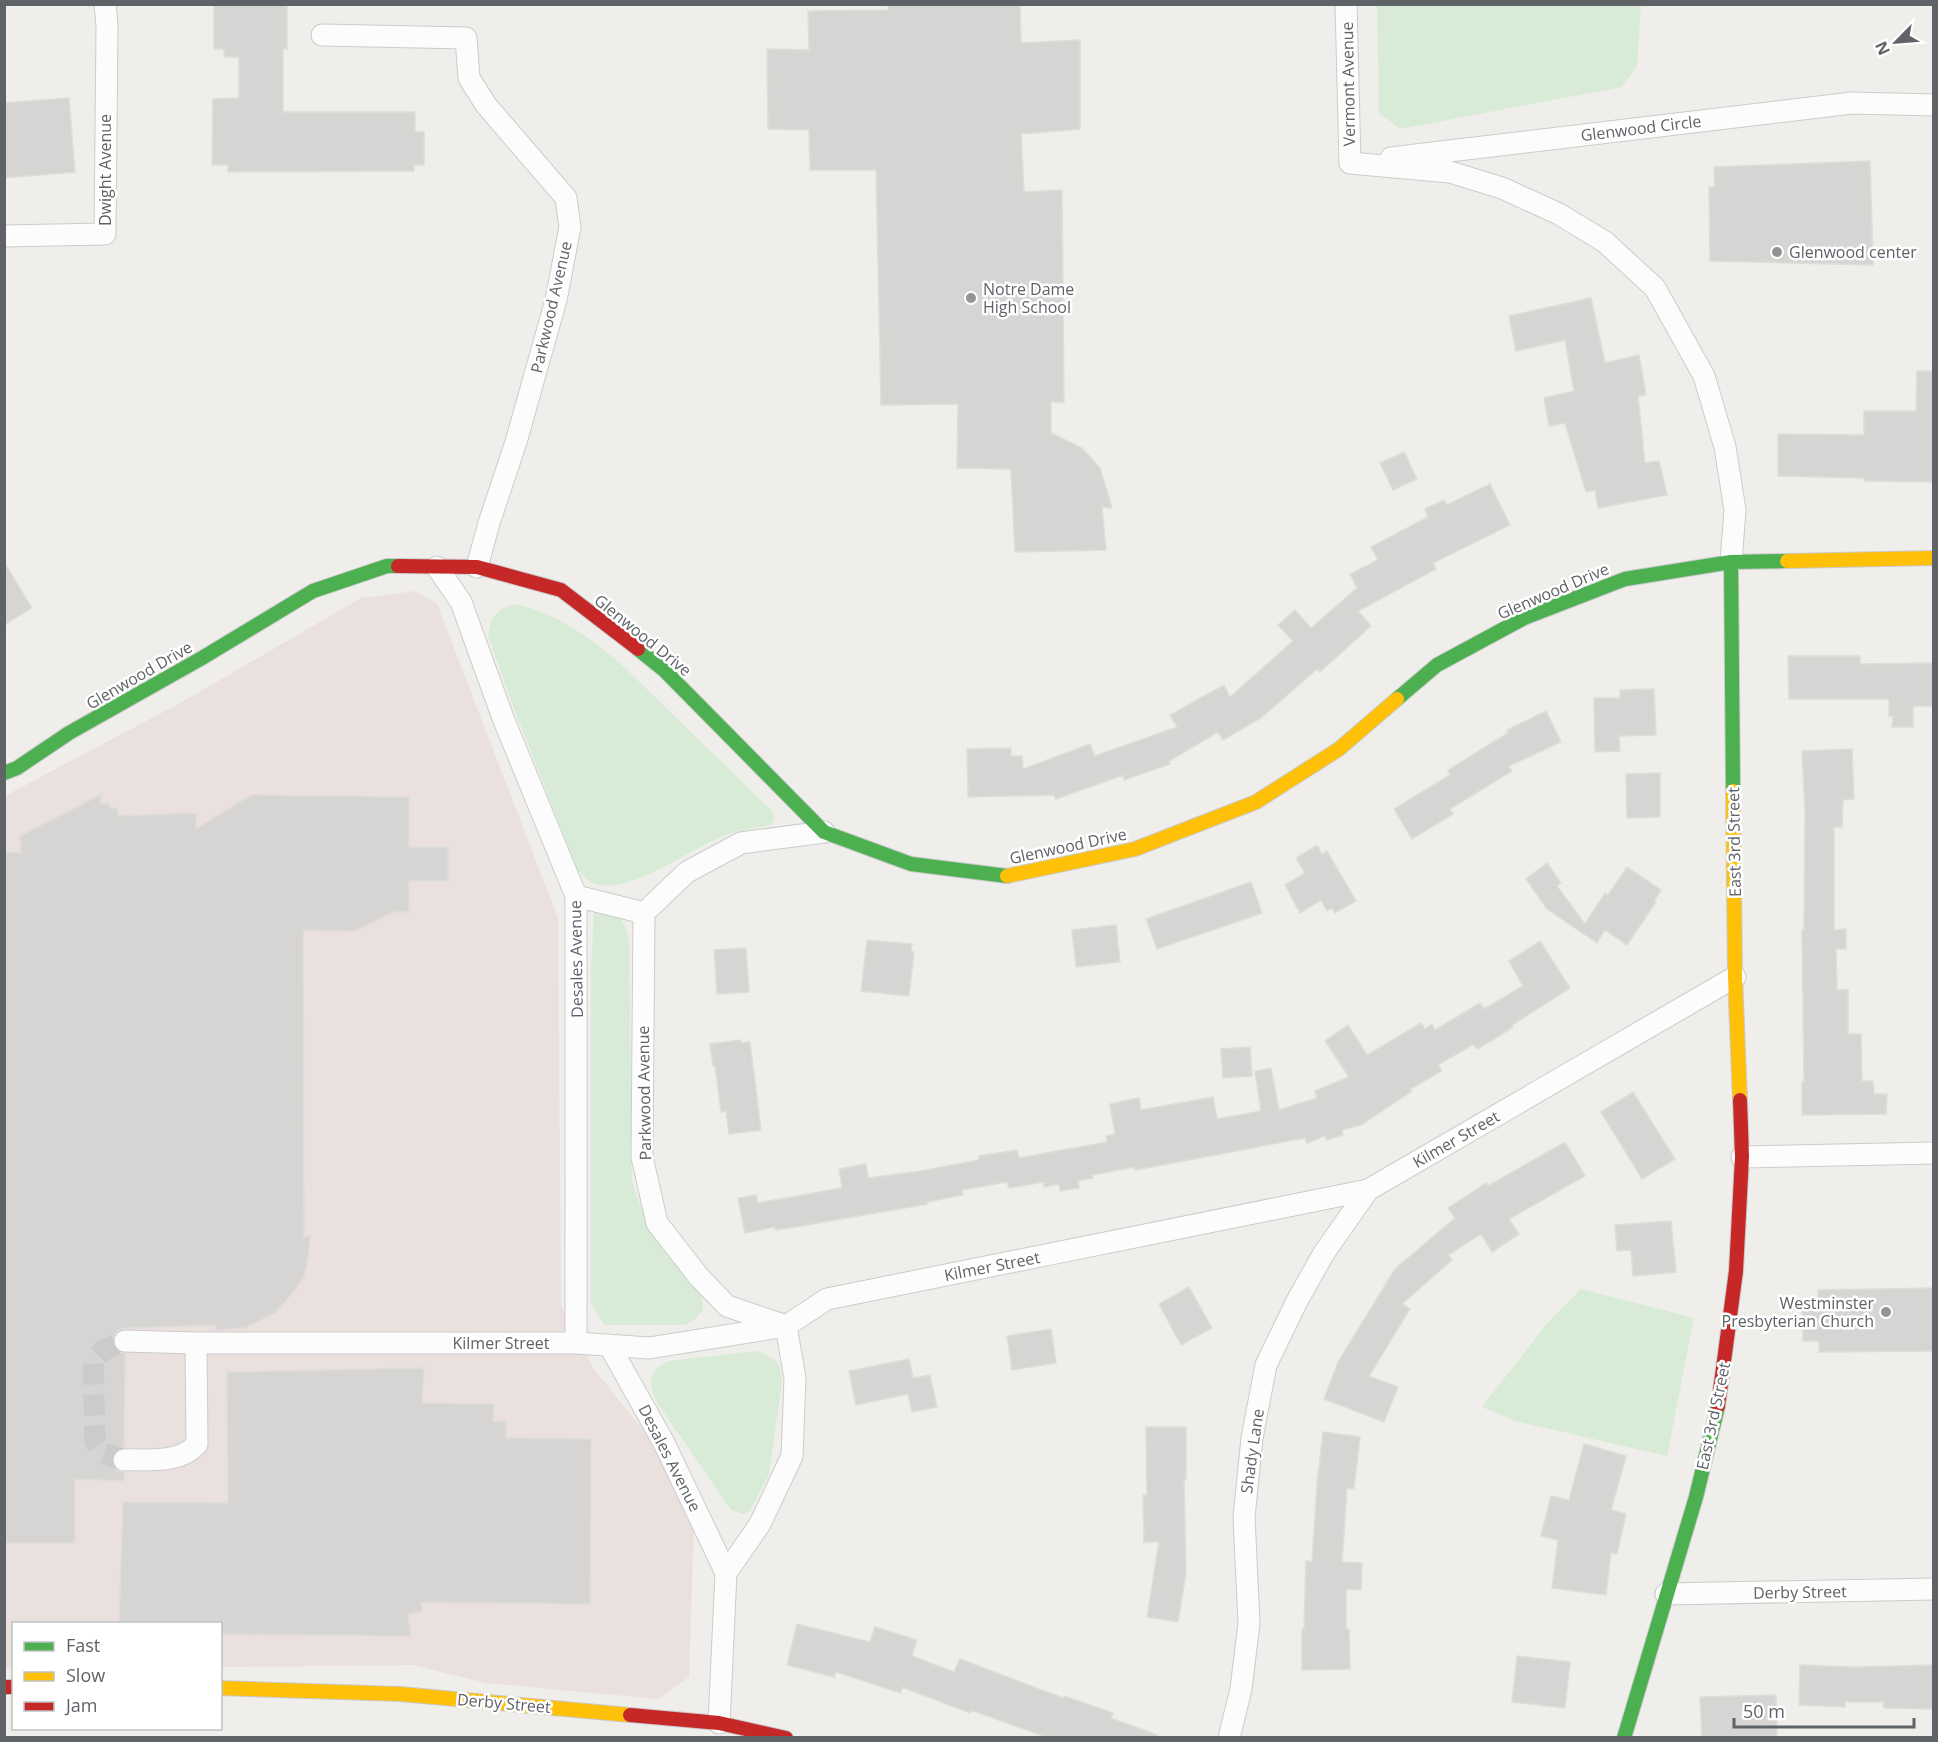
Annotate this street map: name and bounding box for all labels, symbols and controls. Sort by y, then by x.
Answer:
north arrow [1866,12,1926,72]
street label: Vermont Avenue [1336,21,1360,147]
text: N [1870,38,1895,59]
street label: Glenwood Circle [1579,110,1703,146]
street label: Dwight Avenue [94,114,116,226]
street label: Parkwood Avenue [525,239,577,375]
place label: Glenwood center [1789,241,1917,263]
marker: Glenwood center [1770,245,1784,259]
place label: Notre Dame High School [983,278,1074,318]
marker: Notre Dame High School [964,291,978,305]
street label: Glenwood Drive [1494,558,1612,624]
street label: Glenwood Drive [590,589,696,681]
street label: Glenwood Drive [82,636,196,714]
street label: East 3rd Street [1722,787,1746,897]
street label: Glenwood Drive [1007,823,1129,869]
street label: Desales Avenue [564,900,588,1018]
street label: Parkwood Avenue [632,1025,656,1161]
street label: Kilmer Street [1408,1105,1504,1173]
street label: Kilmer Street [942,1246,1042,1286]
place label: Westminster Presbyterian Church [1722,1292,1874,1332]
marker: Westminster Presbyterian Church [1879,1305,1893,1319]
street label: Kilmer Street [452,1332,550,1354]
street label: East 3rd Street [1691,1360,1735,1472]
street label: Desales Avenue [633,1401,707,1515]
street label: Shady Lane [1235,1407,1269,1495]
street label: Derby Street [1753,1580,1847,1604]
legend [12,1622,222,1730]
text: Fast [66,1633,100,1657]
text: Slow [66,1663,105,1687]
street label: Derby Street [456,1688,552,1718]
scale bar [1734,1691,1914,1729]
text: Jam [64,1693,98,1717]
text: 50 m [1743,1699,1785,1723]

